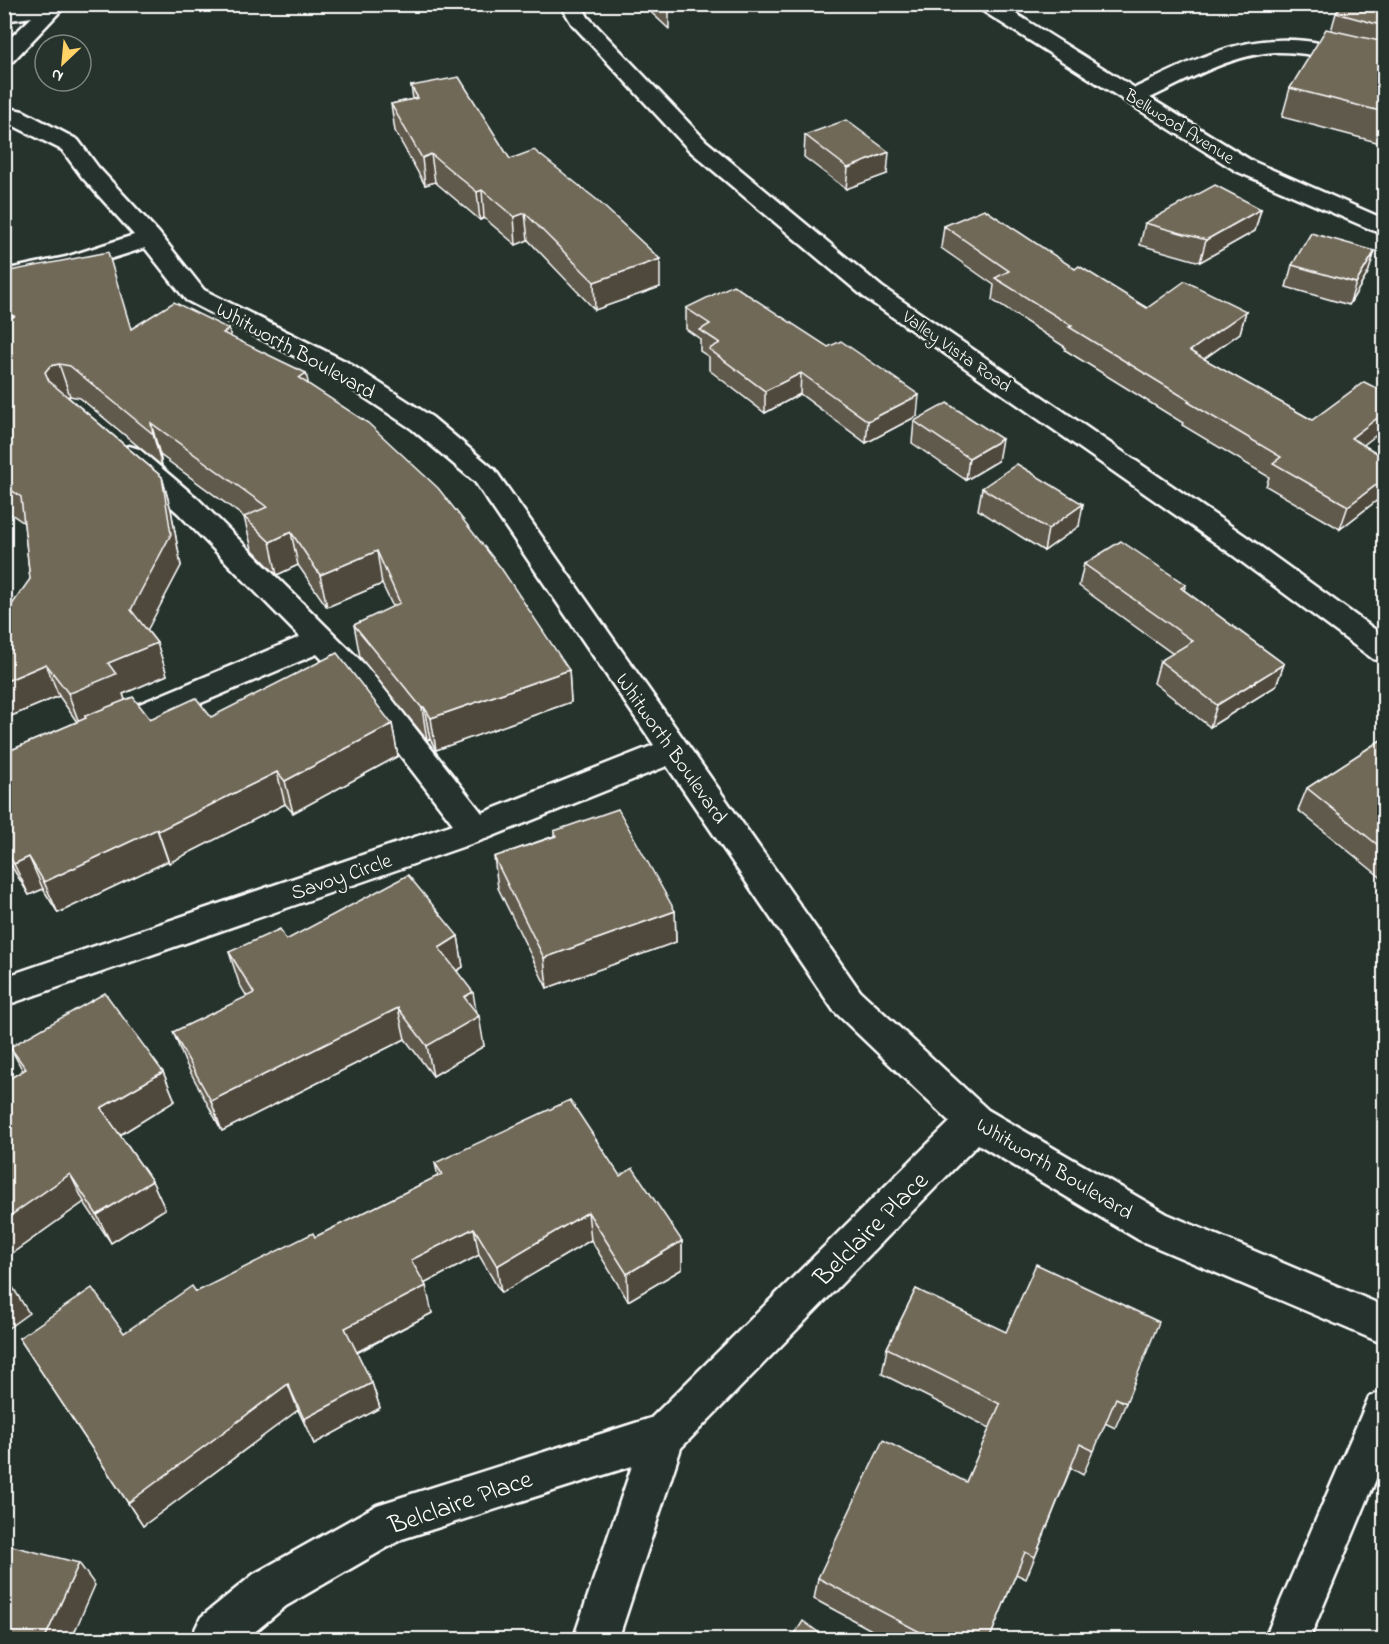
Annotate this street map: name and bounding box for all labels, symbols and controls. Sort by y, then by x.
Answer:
north arrow [33,33,93,93]
text: N [47,61,67,88]
street label: Bellwood Avenue [1118,83,1240,172]
street label: Whitworth Boulevard [210,295,380,408]
street label: Valley Vista Road [895,305,1016,400]
street label: Whitworth Boulevard [607,668,734,831]
street label: Savoy Circle [287,846,397,911]
street label: Whitworth Boulevard [970,1111,1138,1229]
street label: Belclaire Place [805,1164,939,1297]
street label: Belclaire Place [383,1461,538,1546]

